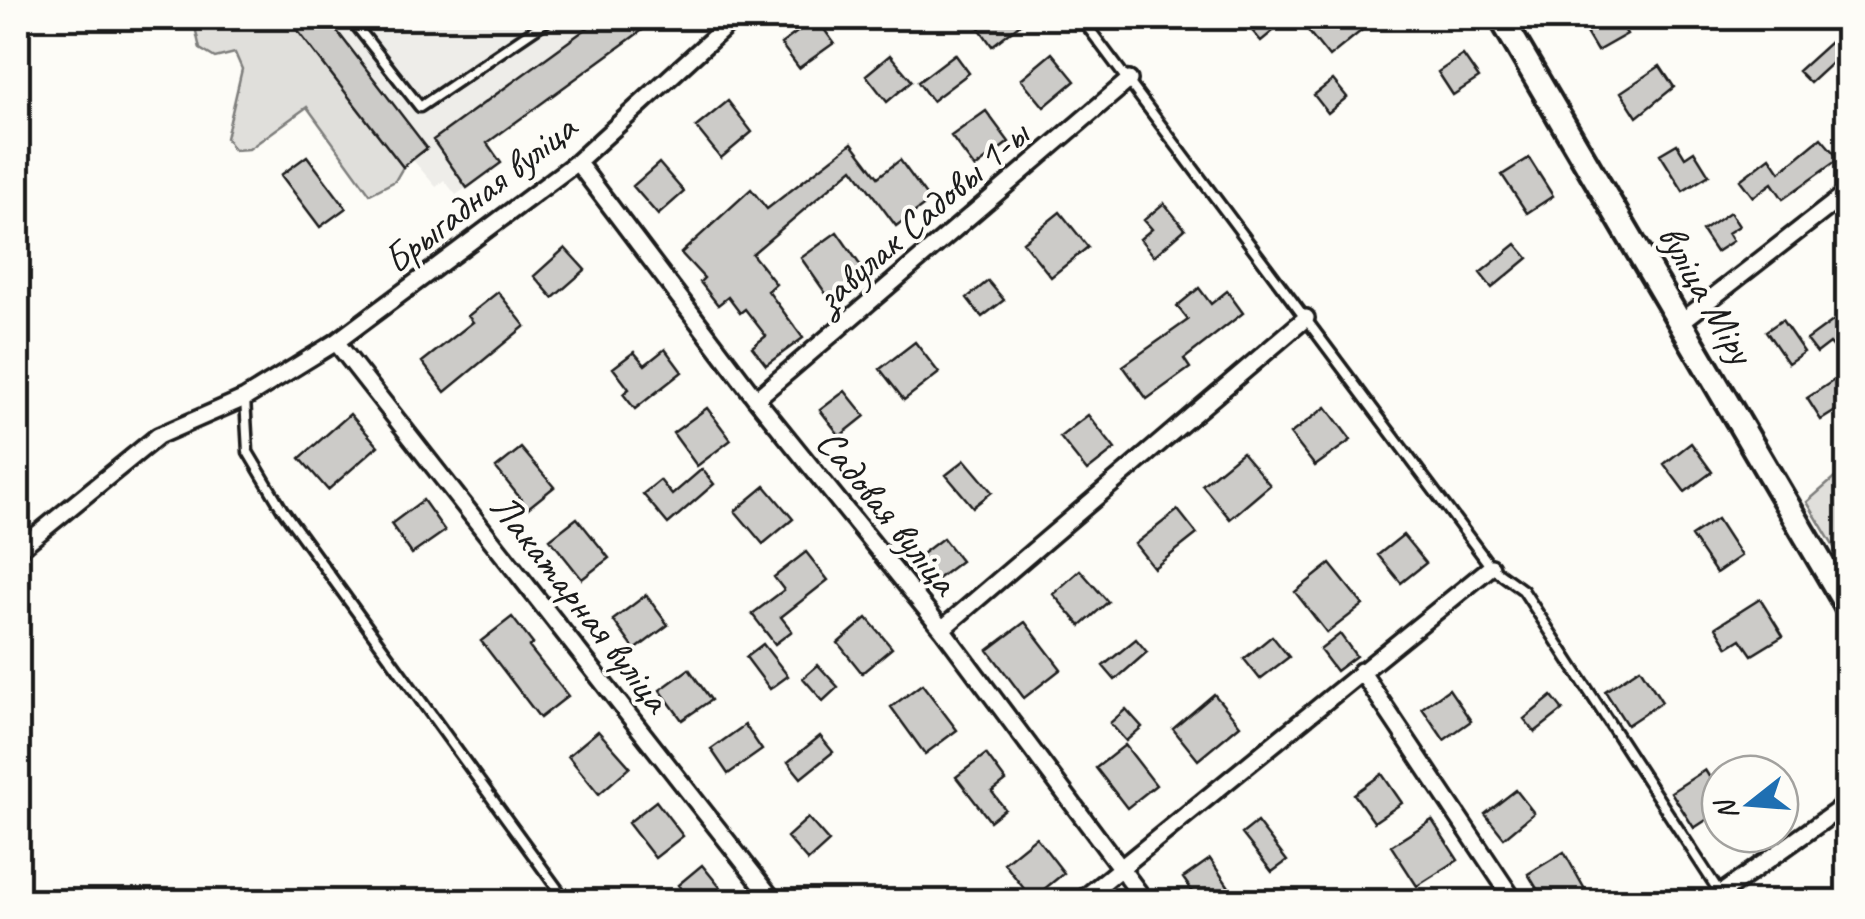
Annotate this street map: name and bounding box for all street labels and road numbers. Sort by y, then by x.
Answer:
street label: Брыгадная вуліца [373,101,588,285]
street label: завулак Садовы 1-ы [801,108,1041,325]
street label: вуліца Міру [1646,215,1768,375]
street label: Садовая вуліца [805,419,971,607]
street label: Лакатарная вуліца [479,483,683,724]

